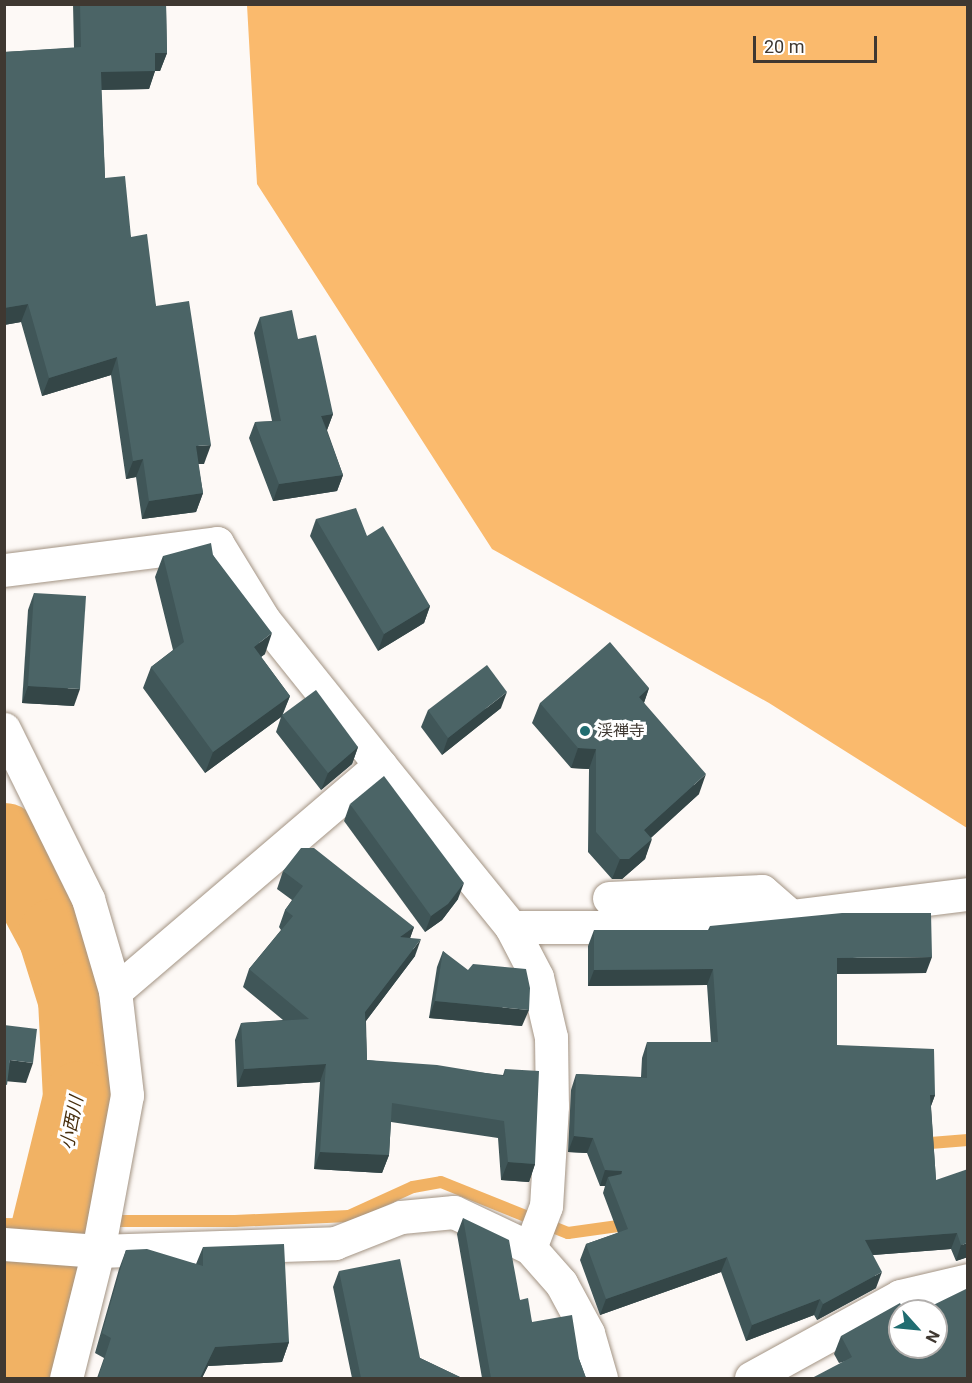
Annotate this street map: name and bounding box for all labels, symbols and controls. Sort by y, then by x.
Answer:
scale bar [756,24,880,62]
text: 20 m [764,36,804,57]
place label: 渓禅寺 [597,721,645,741]
marker: 渓禅寺 [578,724,592,738]
water label: 小西川 [56,1094,88,1152]
north arrow [888,1299,948,1359]
text: N [922,1327,944,1346]

